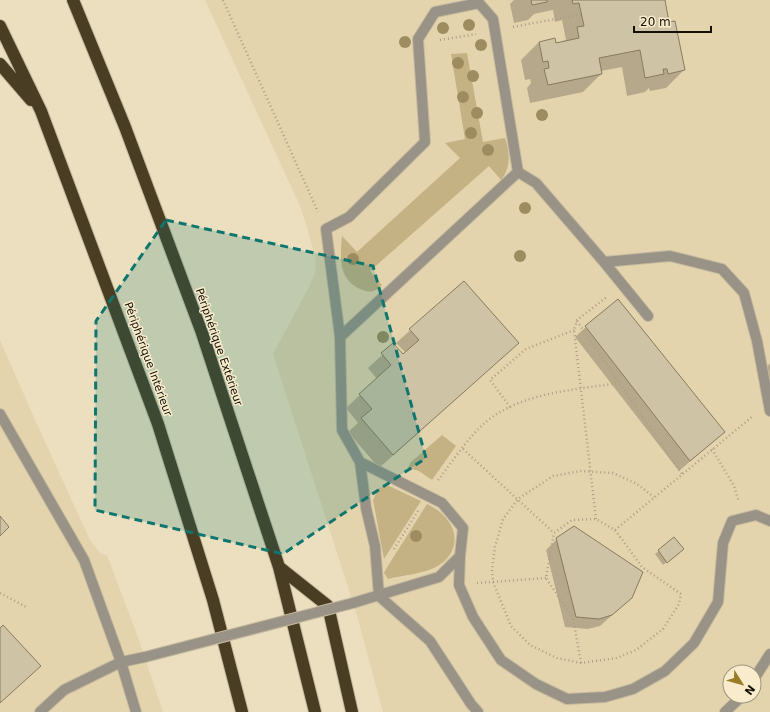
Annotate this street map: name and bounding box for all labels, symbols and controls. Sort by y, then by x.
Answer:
scale bar [634,8,711,34]
text: 20 m [640,15,671,29]
street label: Périphérique Extérieur [193,286,245,408]
street label: Périphérique Intérieur [121,300,175,418]
north arrow [722,664,762,704]
text: N [742,682,758,697]

